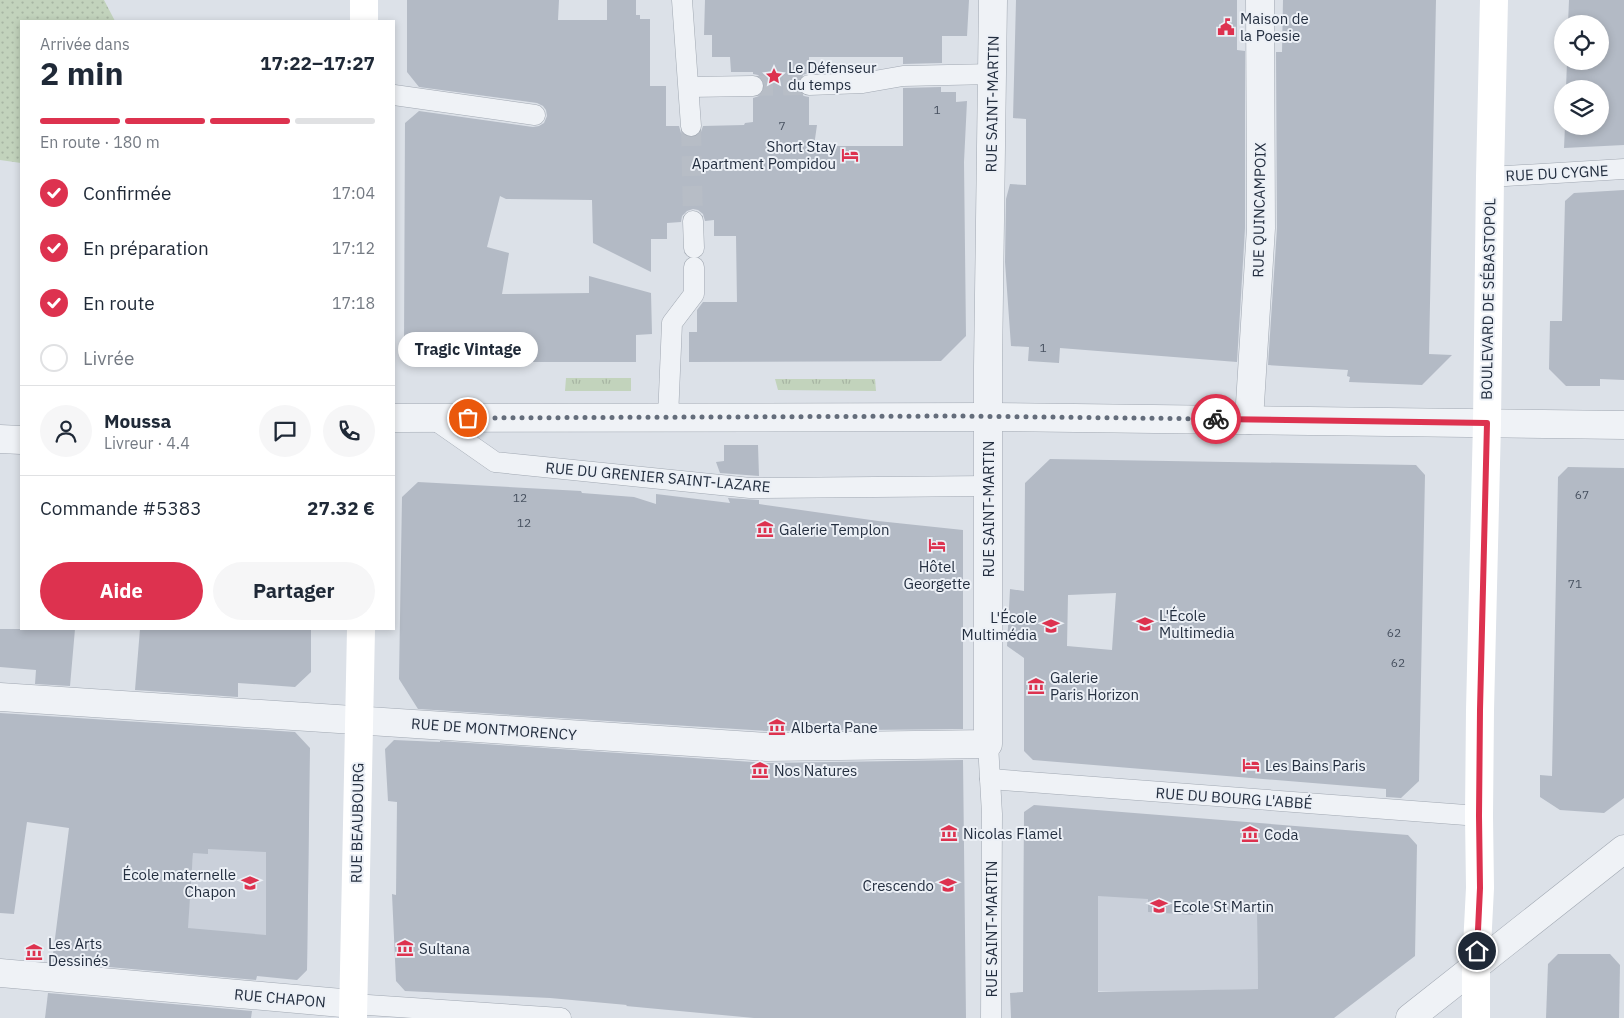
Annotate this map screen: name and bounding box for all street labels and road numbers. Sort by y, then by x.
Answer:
street label: RUE SAINT-MARTIN [981,35,1003,173]
street label: RUE QUINCAMPOIX [1248,142,1270,278]
street label: RUE DU CYGNE [1505,161,1609,185]
street label: BOULEVARD DE SÉBASTOPOL [1477,197,1499,400]
street label: RUE SAINT-MARTIN [979,441,998,577]
street label: RUE DU GRENIER SAINT-LAZARE [545,458,771,496]
street label: RUE DE MONTMORENCY [410,714,578,744]
street label: RUE BEAUBOURG [346,763,368,883]
street label: RUE DU BOURG L'ABBÉ [1155,783,1313,813]
street label: RUE SAINT-MARTIN [982,861,1001,997]
street label: RUE CHAPON [233,985,327,1011]

